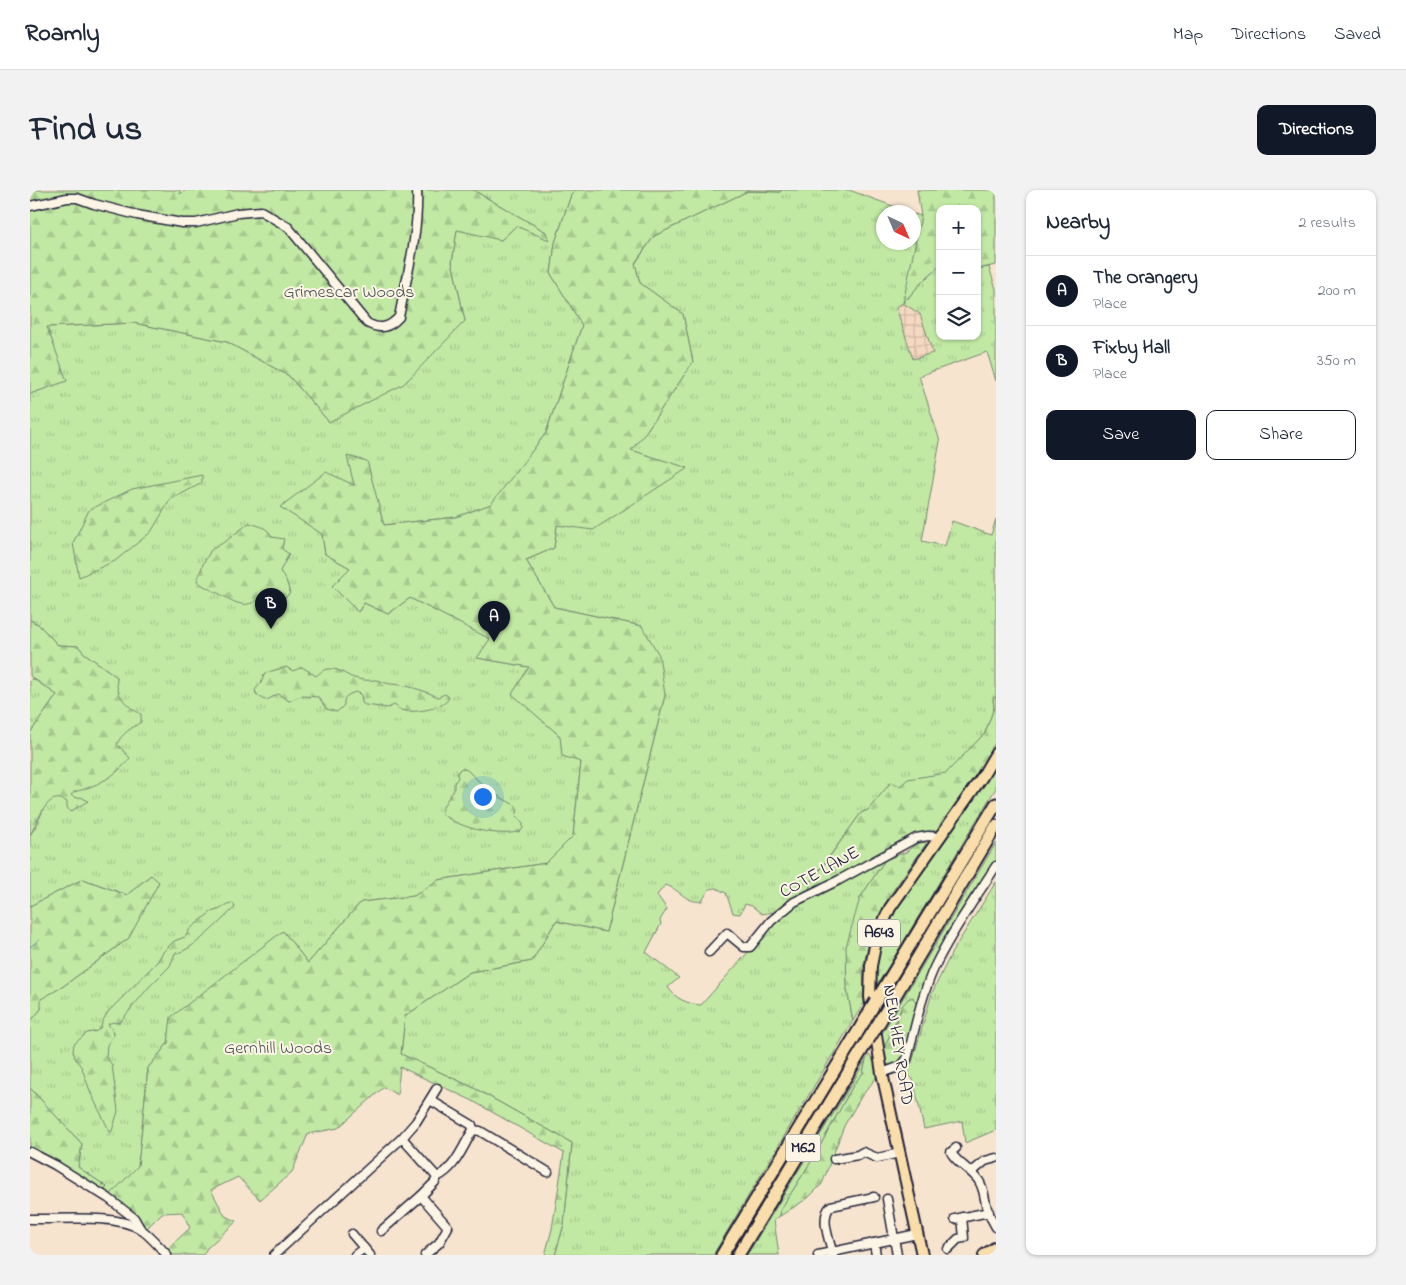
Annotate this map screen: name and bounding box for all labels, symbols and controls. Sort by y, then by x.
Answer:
text: Roamly [25,17,100,52]
text: Map [1173,22,1203,48]
text: Directions [1231,22,1306,48]
text: Saved [1334,22,1381,48]
text: Find us [30,105,142,156]
button: Directions [1257,105,1376,155]
north arrow [876,205,921,250]
map controls [936,205,981,340]
button: + [936,205,981,250]
text: Nearby [1046,208,1110,238]
text: 2 results [1298,211,1356,235]
button: − [936,250,981,295]
text: The Orangery [1093,265,1198,292]
text: A [1057,279,1067,303]
text: 200 m [1318,279,1356,303]
park label: Grimescar Woods [283,280,415,306]
text: Place [1093,292,1127,316]
button: layers [936,295,981,340]
text: Fixby Hall [1093,335,1170,362]
text: B [1057,349,1067,373]
text: 350 m [1317,349,1356,373]
text: Place [1093,362,1127,386]
button: Save [1046,410,1196,460]
button: Share [1206,410,1356,460]
pin: B [255,588,287,629]
pin: A [478,601,510,642]
your location [470,784,496,810]
street label: COTE LANE [775,840,865,906]
road number: A643 [858,920,900,946]
street label: NEW HEY ROAD [875,983,919,1107]
park label: Gernhill Woods [224,1036,332,1062]
road number: M62 [786,1134,820,1161]

